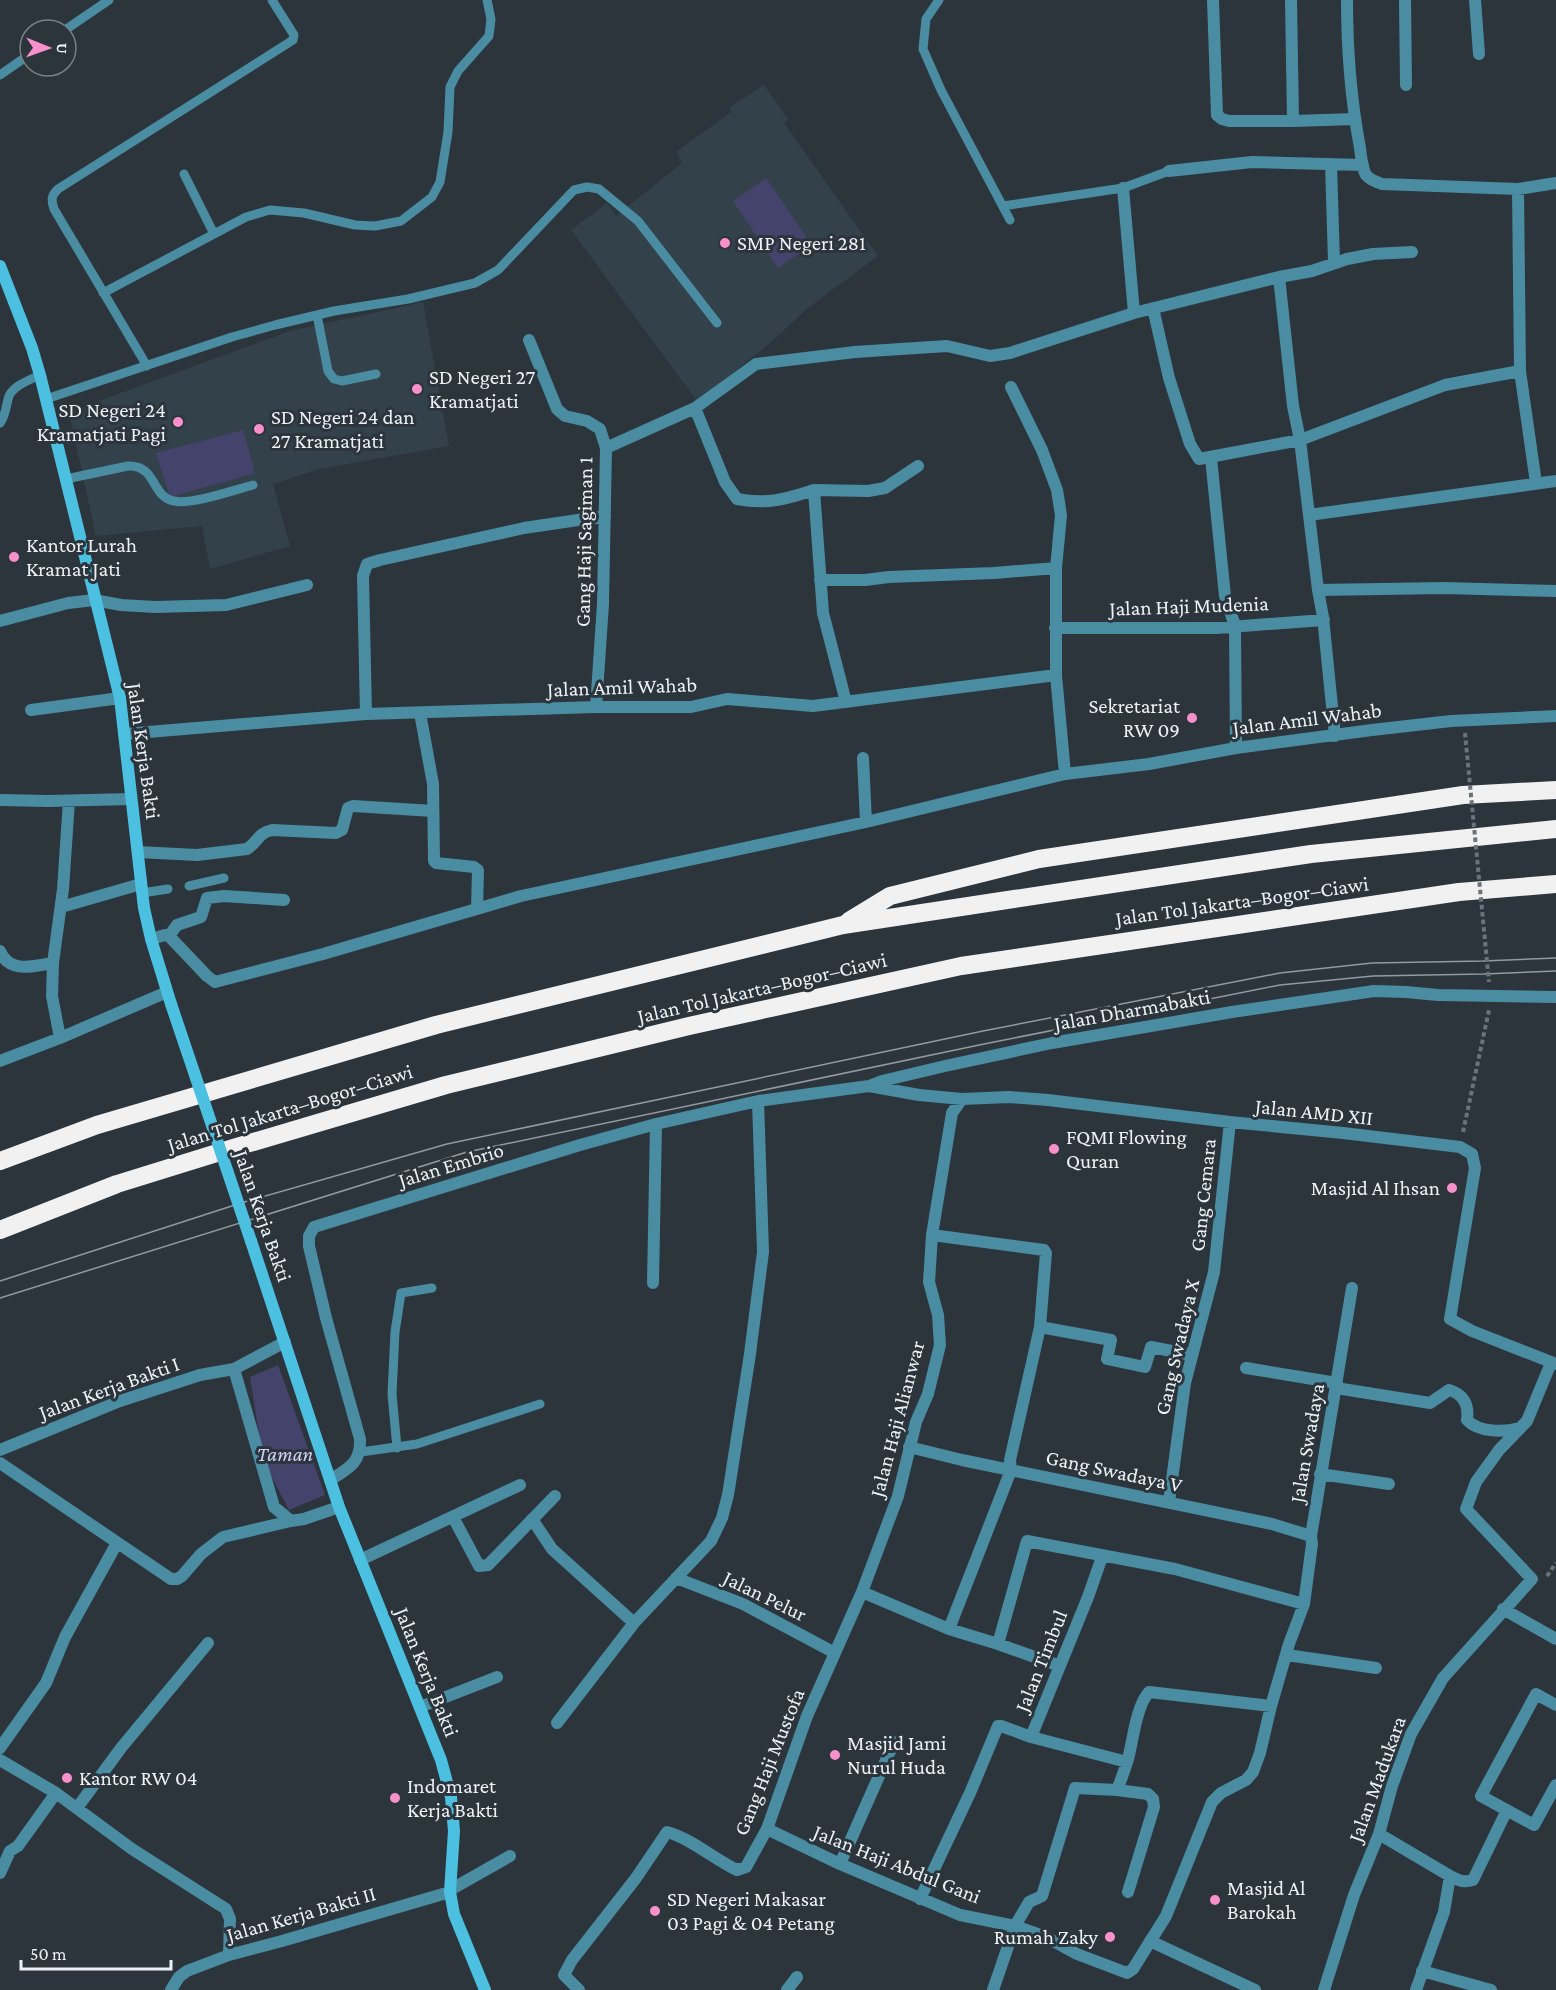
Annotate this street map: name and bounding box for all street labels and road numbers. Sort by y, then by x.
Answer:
street label: Gang Haji Sagiman 1 [571,457,597,627]
street label: Jalan Haji Mudenia [1107,591,1270,621]
street label: Jalan Amil Wahab [545,672,697,702]
street label: Jalan Kerja Bakti [122,679,166,821]
street label: Jalan Amil Wahab [1229,698,1383,740]
street label: Jalan Tol Jakarta–Bogor–Ciawi [1112,871,1371,931]
street label: Jalan Tol Jakarta–Bogor–Ciawi [633,947,890,1029]
street label: Jalan Dharmabakti [1050,984,1213,1036]
street label: Jalan Tol Jakarta–Bogor–Ciawi [163,1059,416,1157]
street label: Jalan AMD XII [1252,1094,1374,1130]
street label: Gang Cemara [1185,1137,1221,1253]
street label: Jalan Embrio [394,1138,507,1193]
street label: Jalan Kerja Bakti [229,1145,297,1285]
street label: Gang Swadaya X [1150,1277,1204,1417]
street label: Jalan Haji Alianwar [864,1338,930,1502]
street label: Jalan Kerja Bakti I [34,1351,183,1425]
street label: Jalan Swadaya [1284,1381,1329,1507]
street label: Gang Swadaya V [1044,1445,1184,1497]
street label: Jalan Pelur [718,1565,811,1627]
street label: Jalan Kerja Bakti [389,1602,464,1741]
street label: Jalan Timbul [1009,1607,1072,1717]
street label: Gang Haji Mustofa [729,1685,810,1839]
street label: Jalan Madukara [1342,1713,1411,1847]
street label: Jalan Haji Abdul Gani [808,1819,985,1909]
street label: Jalan Kerja Bakti II [222,1881,378,1947]

